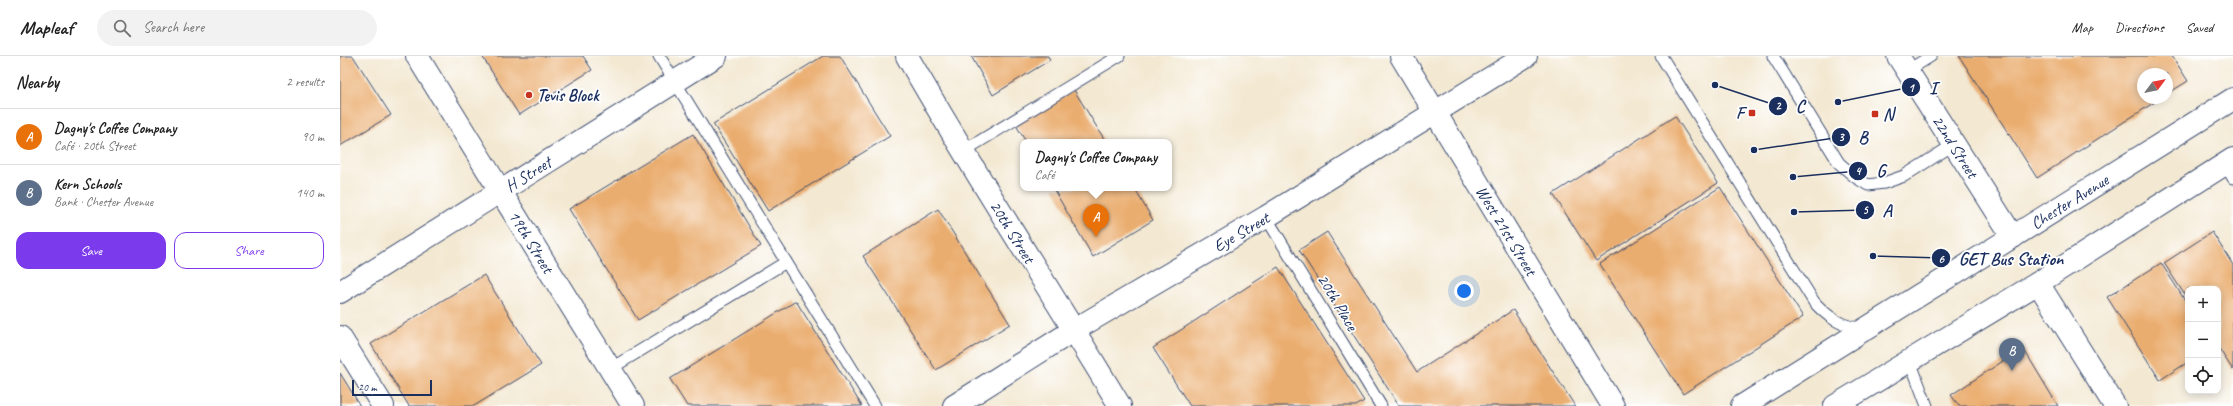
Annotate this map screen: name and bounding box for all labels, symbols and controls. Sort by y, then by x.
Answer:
search box [97,10,377,46]
text: Mapleaf [20,16,73,40]
icon: search [111,17,133,39]
text: Search here [143,18,204,37]
text: Map [2072,19,2093,36]
text: Directions [2115,19,2164,36]
text: Saved [2186,19,2213,36]
north arrow [2137,68,2173,104]
text: Nearby [16,72,59,93]
callout: I [1901,72,1945,102]
text: 2 results [286,74,324,90]
text: I [1929,77,1941,99]
text: 1 [1908,80,1915,96]
place label: Tevis Block [537,85,600,106]
marker: Tevis Block [524,90,534,100]
callout: C [1768,91,1813,121]
text: C [1796,95,1807,117]
text: 2 [1775,98,1782,114]
place label: F [1736,103,1748,124]
place label: N [1883,104,1897,125]
marker: F [1747,108,1757,118]
marker: N [1870,109,1880,119]
street label: 22nd Street [1927,111,1984,184]
text: Dagny's Coffee Company [54,119,176,138]
callout: B [1831,122,1876,152]
text: B [1858,126,1869,148]
text: A [26,129,32,145]
text: 90 m [302,129,324,145]
text: 3 [1838,129,1845,145]
text: Café · 20th Street [54,138,136,154]
popup [1020,139,1172,191]
text: Dagny's Coffee Company [1035,148,1157,167]
street label: H Street [501,151,557,197]
callout: G [1848,156,1893,186]
text: G [1877,160,1888,182]
text: 4 [1855,163,1862,179]
text: Café [1035,167,1055,183]
street label: Chester Avenue [2027,169,2114,234]
text: Kern Schools [54,175,121,194]
street label: West 21st Street [1471,182,1543,281]
text: B [26,185,32,201]
text: 140 m [296,185,324,201]
text: Bank · Chester Avenue [54,194,153,210]
callout: A [1855,195,1900,225]
street label: 20th Street [985,197,1041,269]
text: A [1882,199,1893,221]
text: 5 [1862,202,1869,218]
pin: A [1083,204,1109,237]
street label: Eye Street [1210,206,1275,257]
street label: 19th Street [504,207,559,279]
button: Save [16,232,166,269]
button: Share [174,232,324,269]
callout: GET Bus Station [1931,243,2072,273]
text: GET Bus Station [1959,248,2064,270]
text: 6 [1938,251,1945,267]
street label: 20th Place [1312,270,1363,336]
your location [1454,281,1474,301]
map controls [2185,286,2221,394]
button: + [2185,286,2221,322]
button: − [2185,322,2221,358]
pin: B [1999,338,2025,371]
button: locate [2185,358,2221,394]
scale bar [352,378,432,397]
text: 20 m [358,380,377,394]

